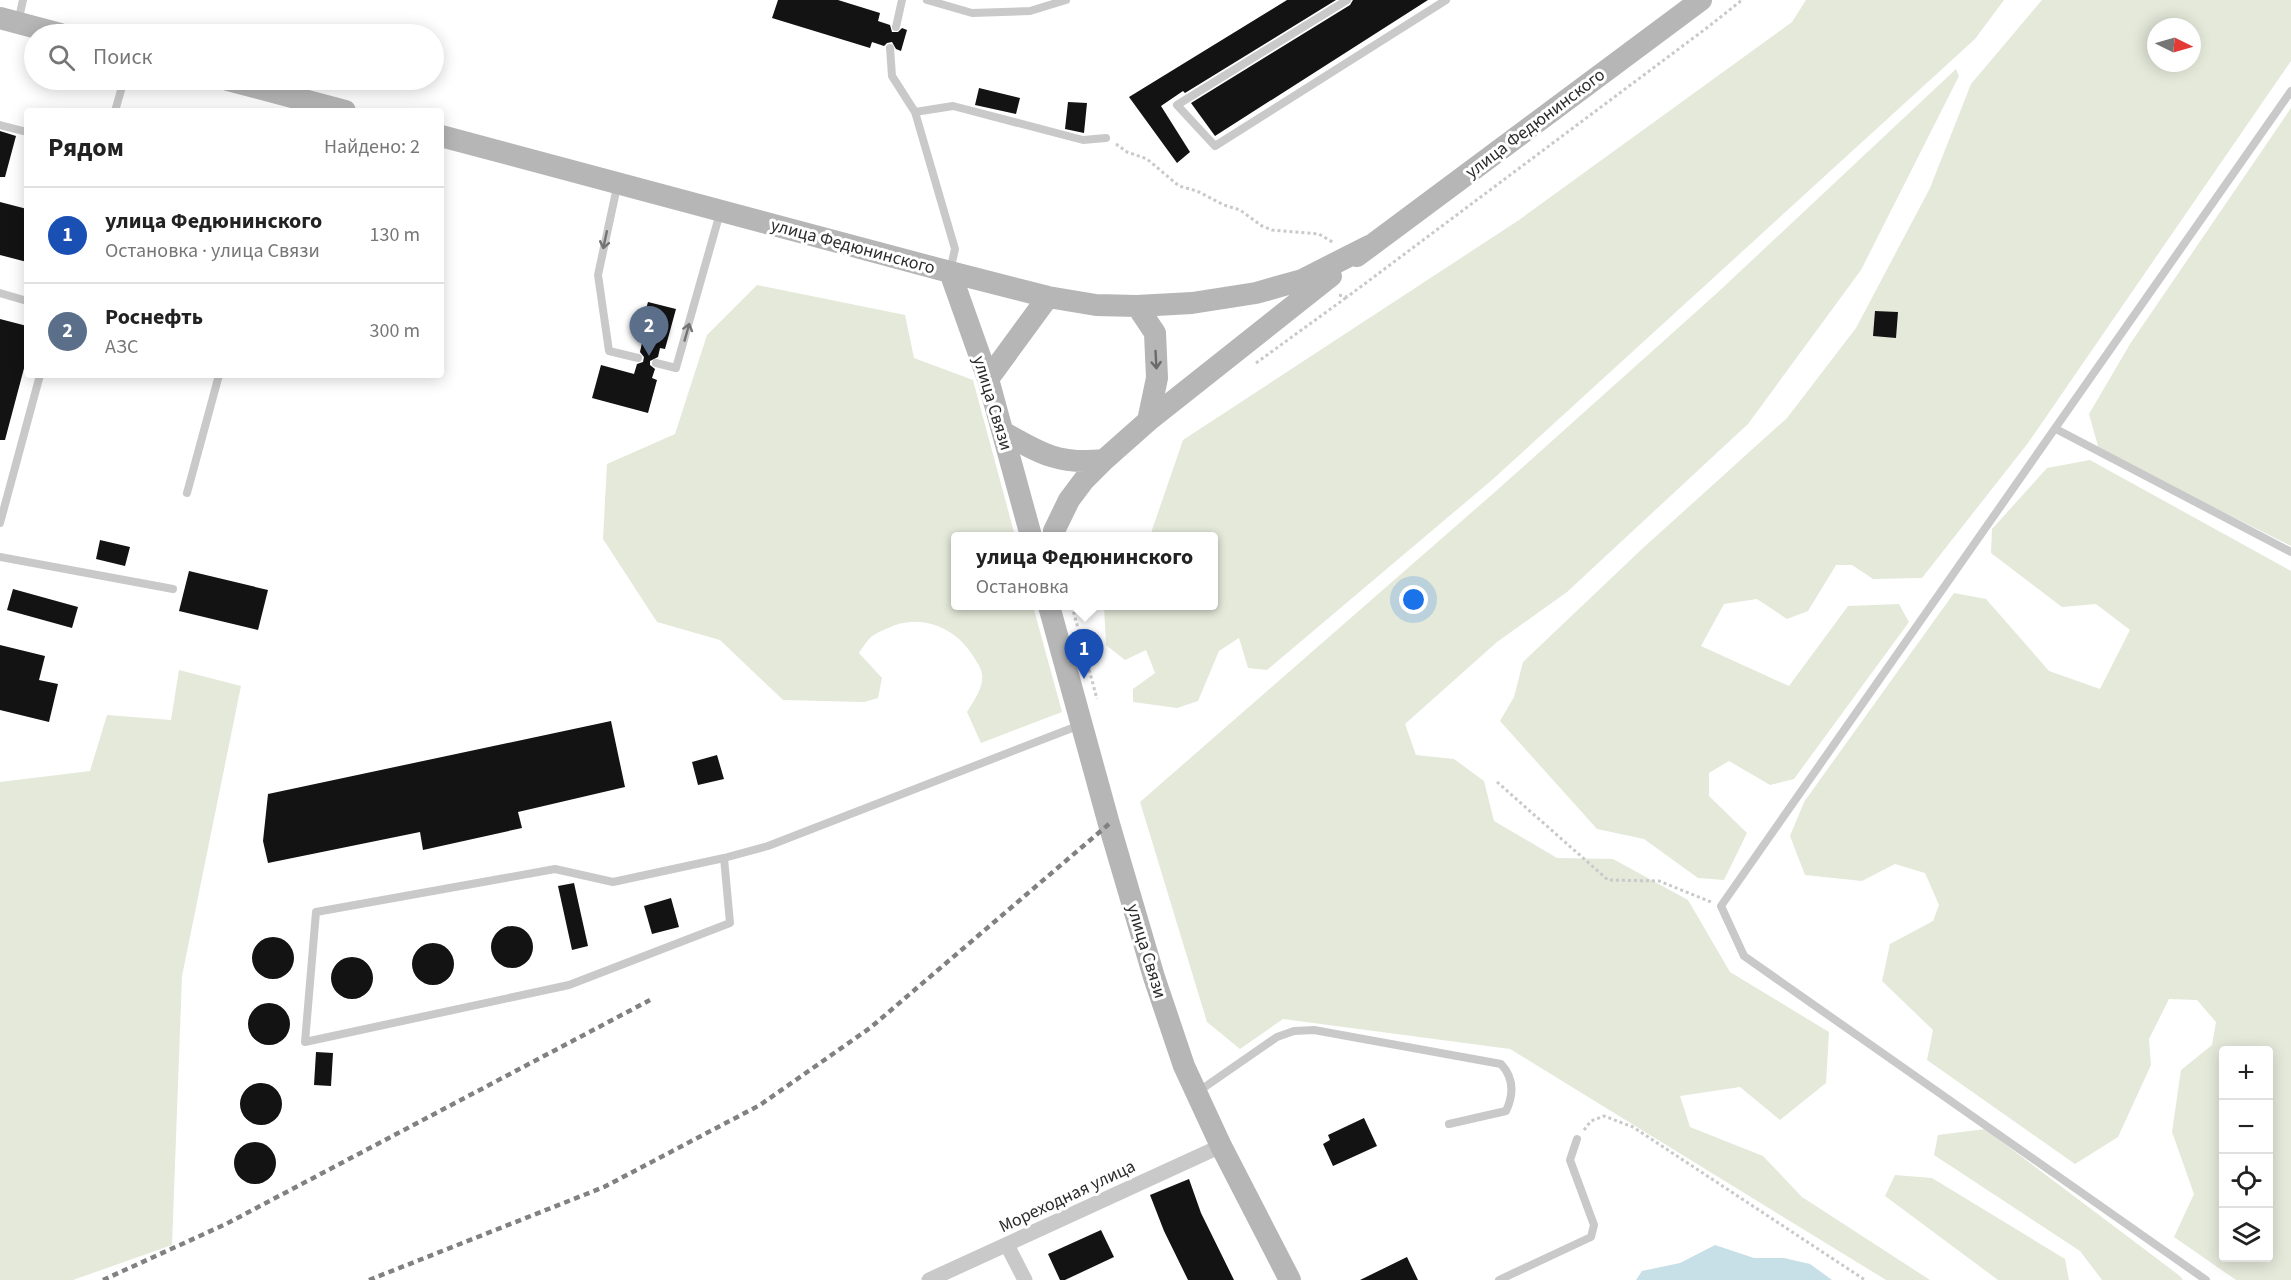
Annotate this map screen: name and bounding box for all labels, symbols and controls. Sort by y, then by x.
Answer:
north arrow [2147,18,2201,72]
search box [24,24,444,90]
icon: search [45,41,78,74]
text: Поиск [93,41,152,73]
street label: улица Федюнинского [1460,63,1610,184]
text: Рядом [48,129,124,166]
text: Найдено: 2 [324,133,420,161]
text: улица Федюнинского [105,205,322,237]
street label: улица Федюнинского [768,213,938,280]
text: 1 [62,221,73,249]
text: 130 m [370,221,420,249]
one-way arrow [599,230,611,249]
text: Остановка · улица Связи [105,237,320,265]
text: Роснефть [105,301,203,333]
pin: 2 [630,306,668,356]
text: 2 [62,317,73,345]
text: 300 m [370,317,420,345]
one-way arrow [681,322,693,341]
text: АЗС [105,333,138,361]
one-way arrow [1151,349,1162,369]
street label: улица Связи [966,353,1019,454]
popup [951,532,1218,610]
text: улица Федюнинского [976,541,1193,573]
text: Остановка [976,573,1069,601]
your location [1399,585,1428,614]
pin: 1 [1064,630,1104,679]
street label: улица Связи [1120,901,1173,1002]
map controls [2219,1046,2273,1262]
button: + [2219,1046,2273,1100]
button: − [2219,1100,2273,1154]
street label: Мореходная улица [995,1154,1140,1239]
button: locate [2219,1154,2273,1208]
button: layers [2219,1208,2273,1262]

